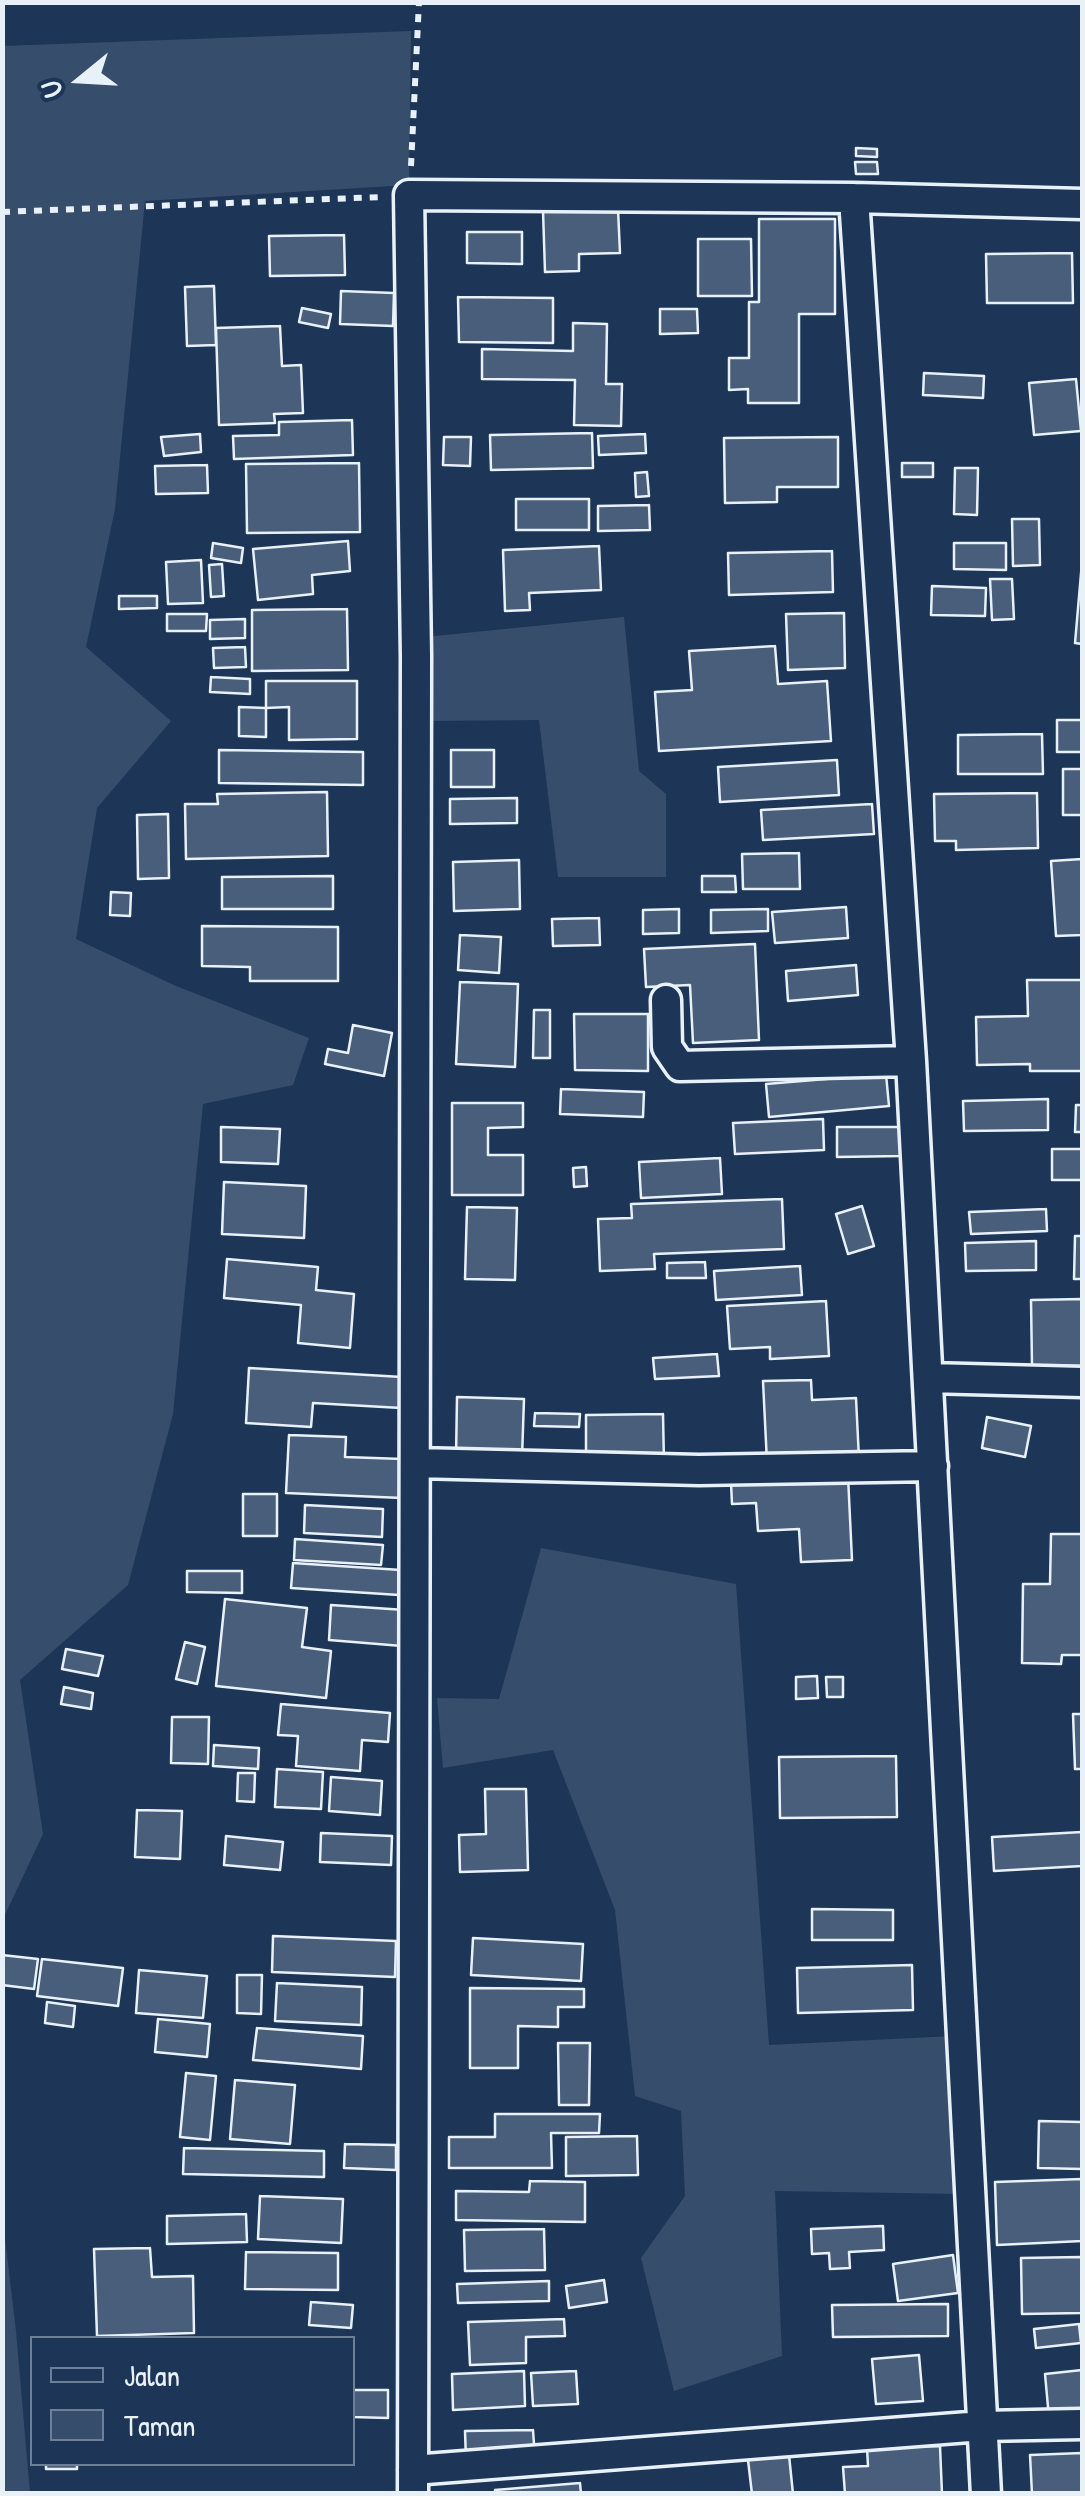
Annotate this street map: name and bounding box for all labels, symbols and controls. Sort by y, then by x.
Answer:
north arrow [30,30,130,130]
text: U [31,76,72,102]
legend [30,2336,355,2466]
text: Jalan [124,2355,180,2395]
text: Taman [124,2405,196,2445]

